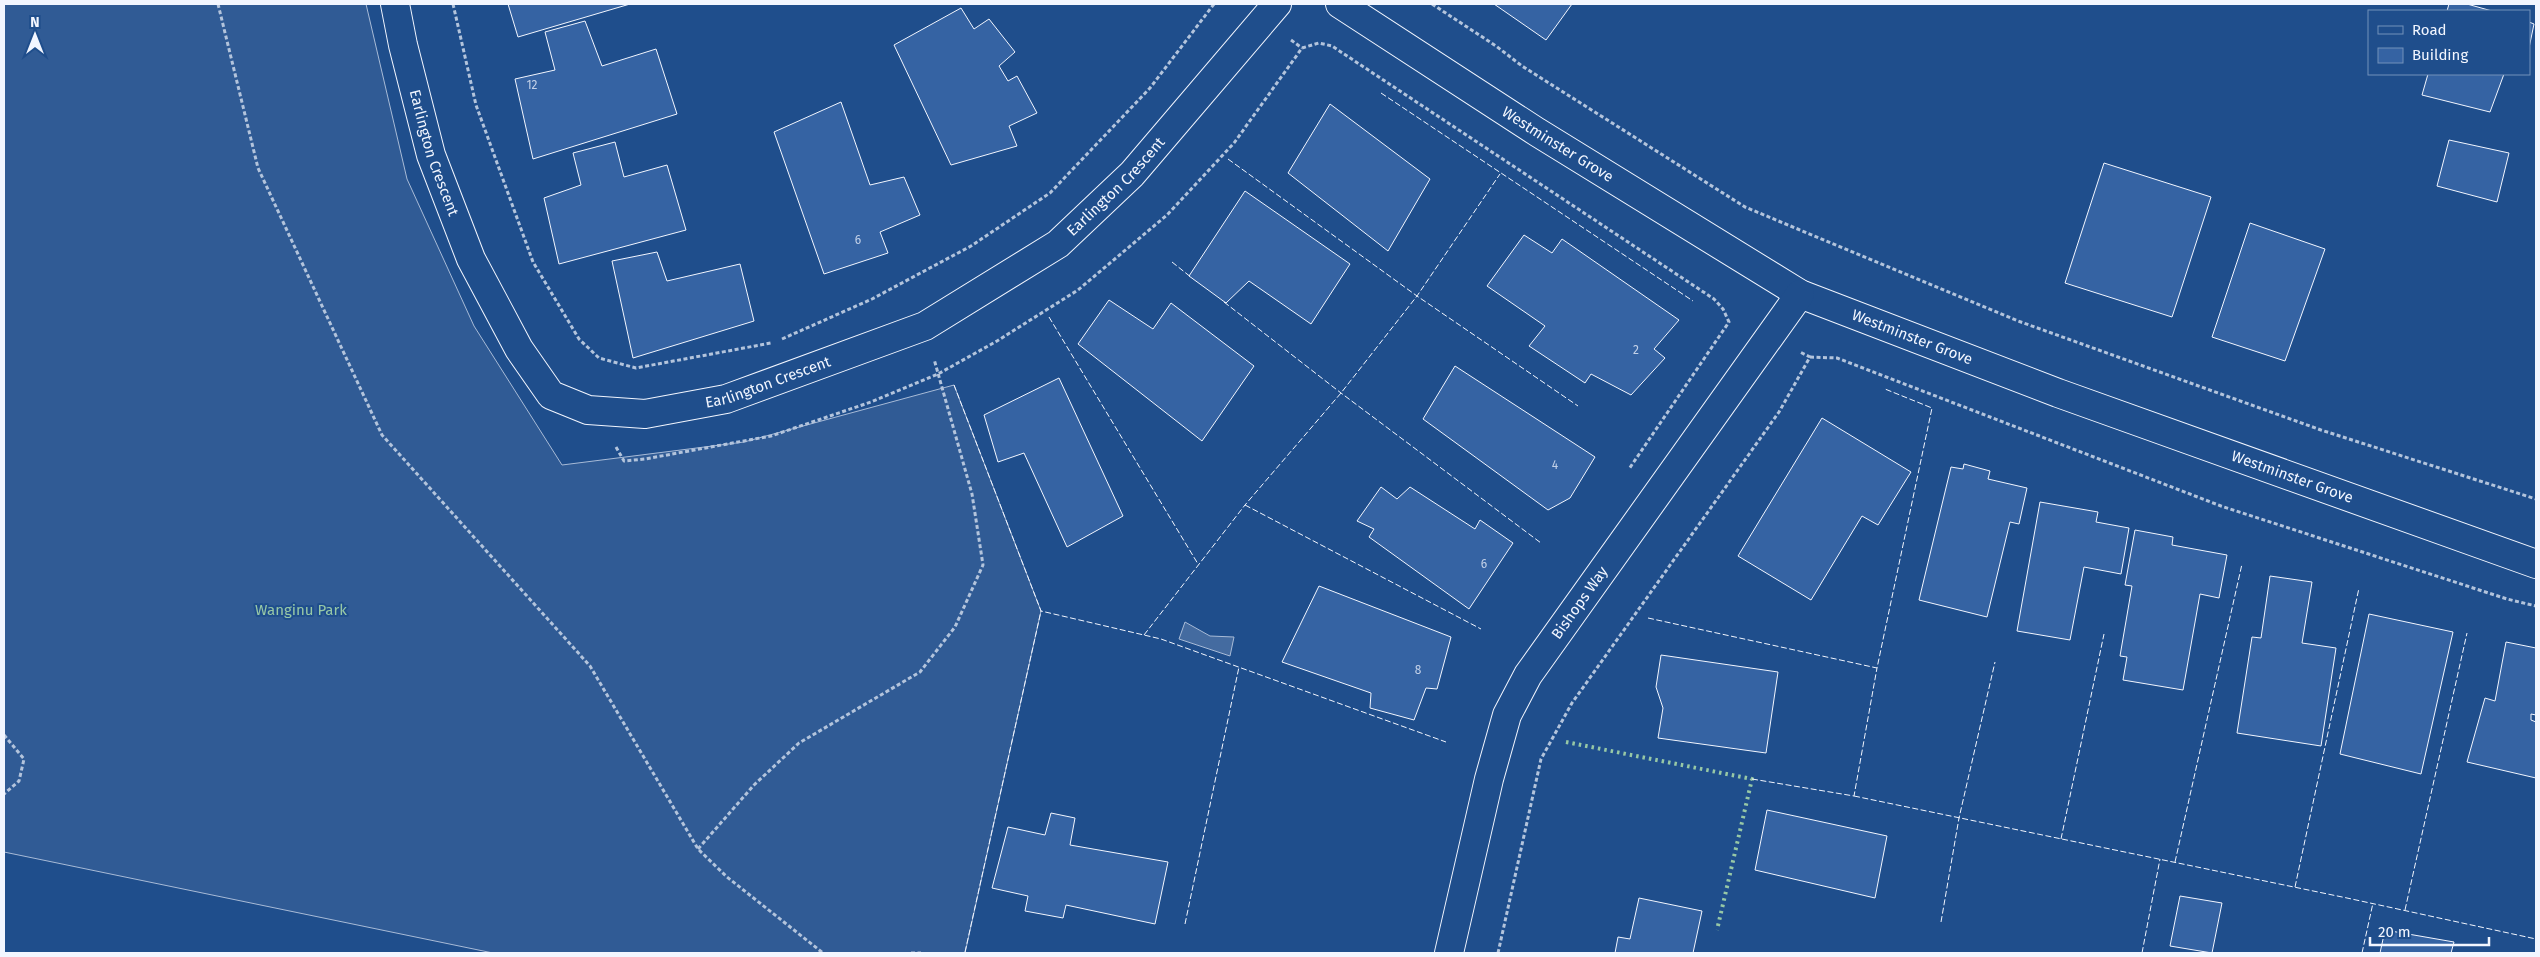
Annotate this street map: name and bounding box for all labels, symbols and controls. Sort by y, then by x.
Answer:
north arrow [10,10,60,60]
legend [2368,10,2530,75]
text: N [30,14,40,31]
text: Road [2412,21,2447,39]
text: Building [2412,46,2468,64]
house number: 12 [526,78,538,92]
street label: Earlington Crescent [406,88,463,219]
street label: Westminster Grove [1499,103,1617,186]
street label: Earlington Crescent [1063,133,1169,240]
house number: 6 [855,233,861,247]
street label: Westminster Grove [1849,306,1975,368]
house number: 2 [1633,343,1639,357]
street label: Earlington Crescent [704,352,834,412]
street label: Westminster Grove [2229,447,2356,507]
house number: 4 [1552,458,1559,472]
house number: 6 [1481,557,1487,571]
street label: Bishops Way [1548,562,1612,643]
park label: Wanginu Park [255,601,347,619]
house number: 8 [1415,663,1422,677]
scale bar [2370,914,2489,946]
text: 20 m [2378,923,2411,941]

